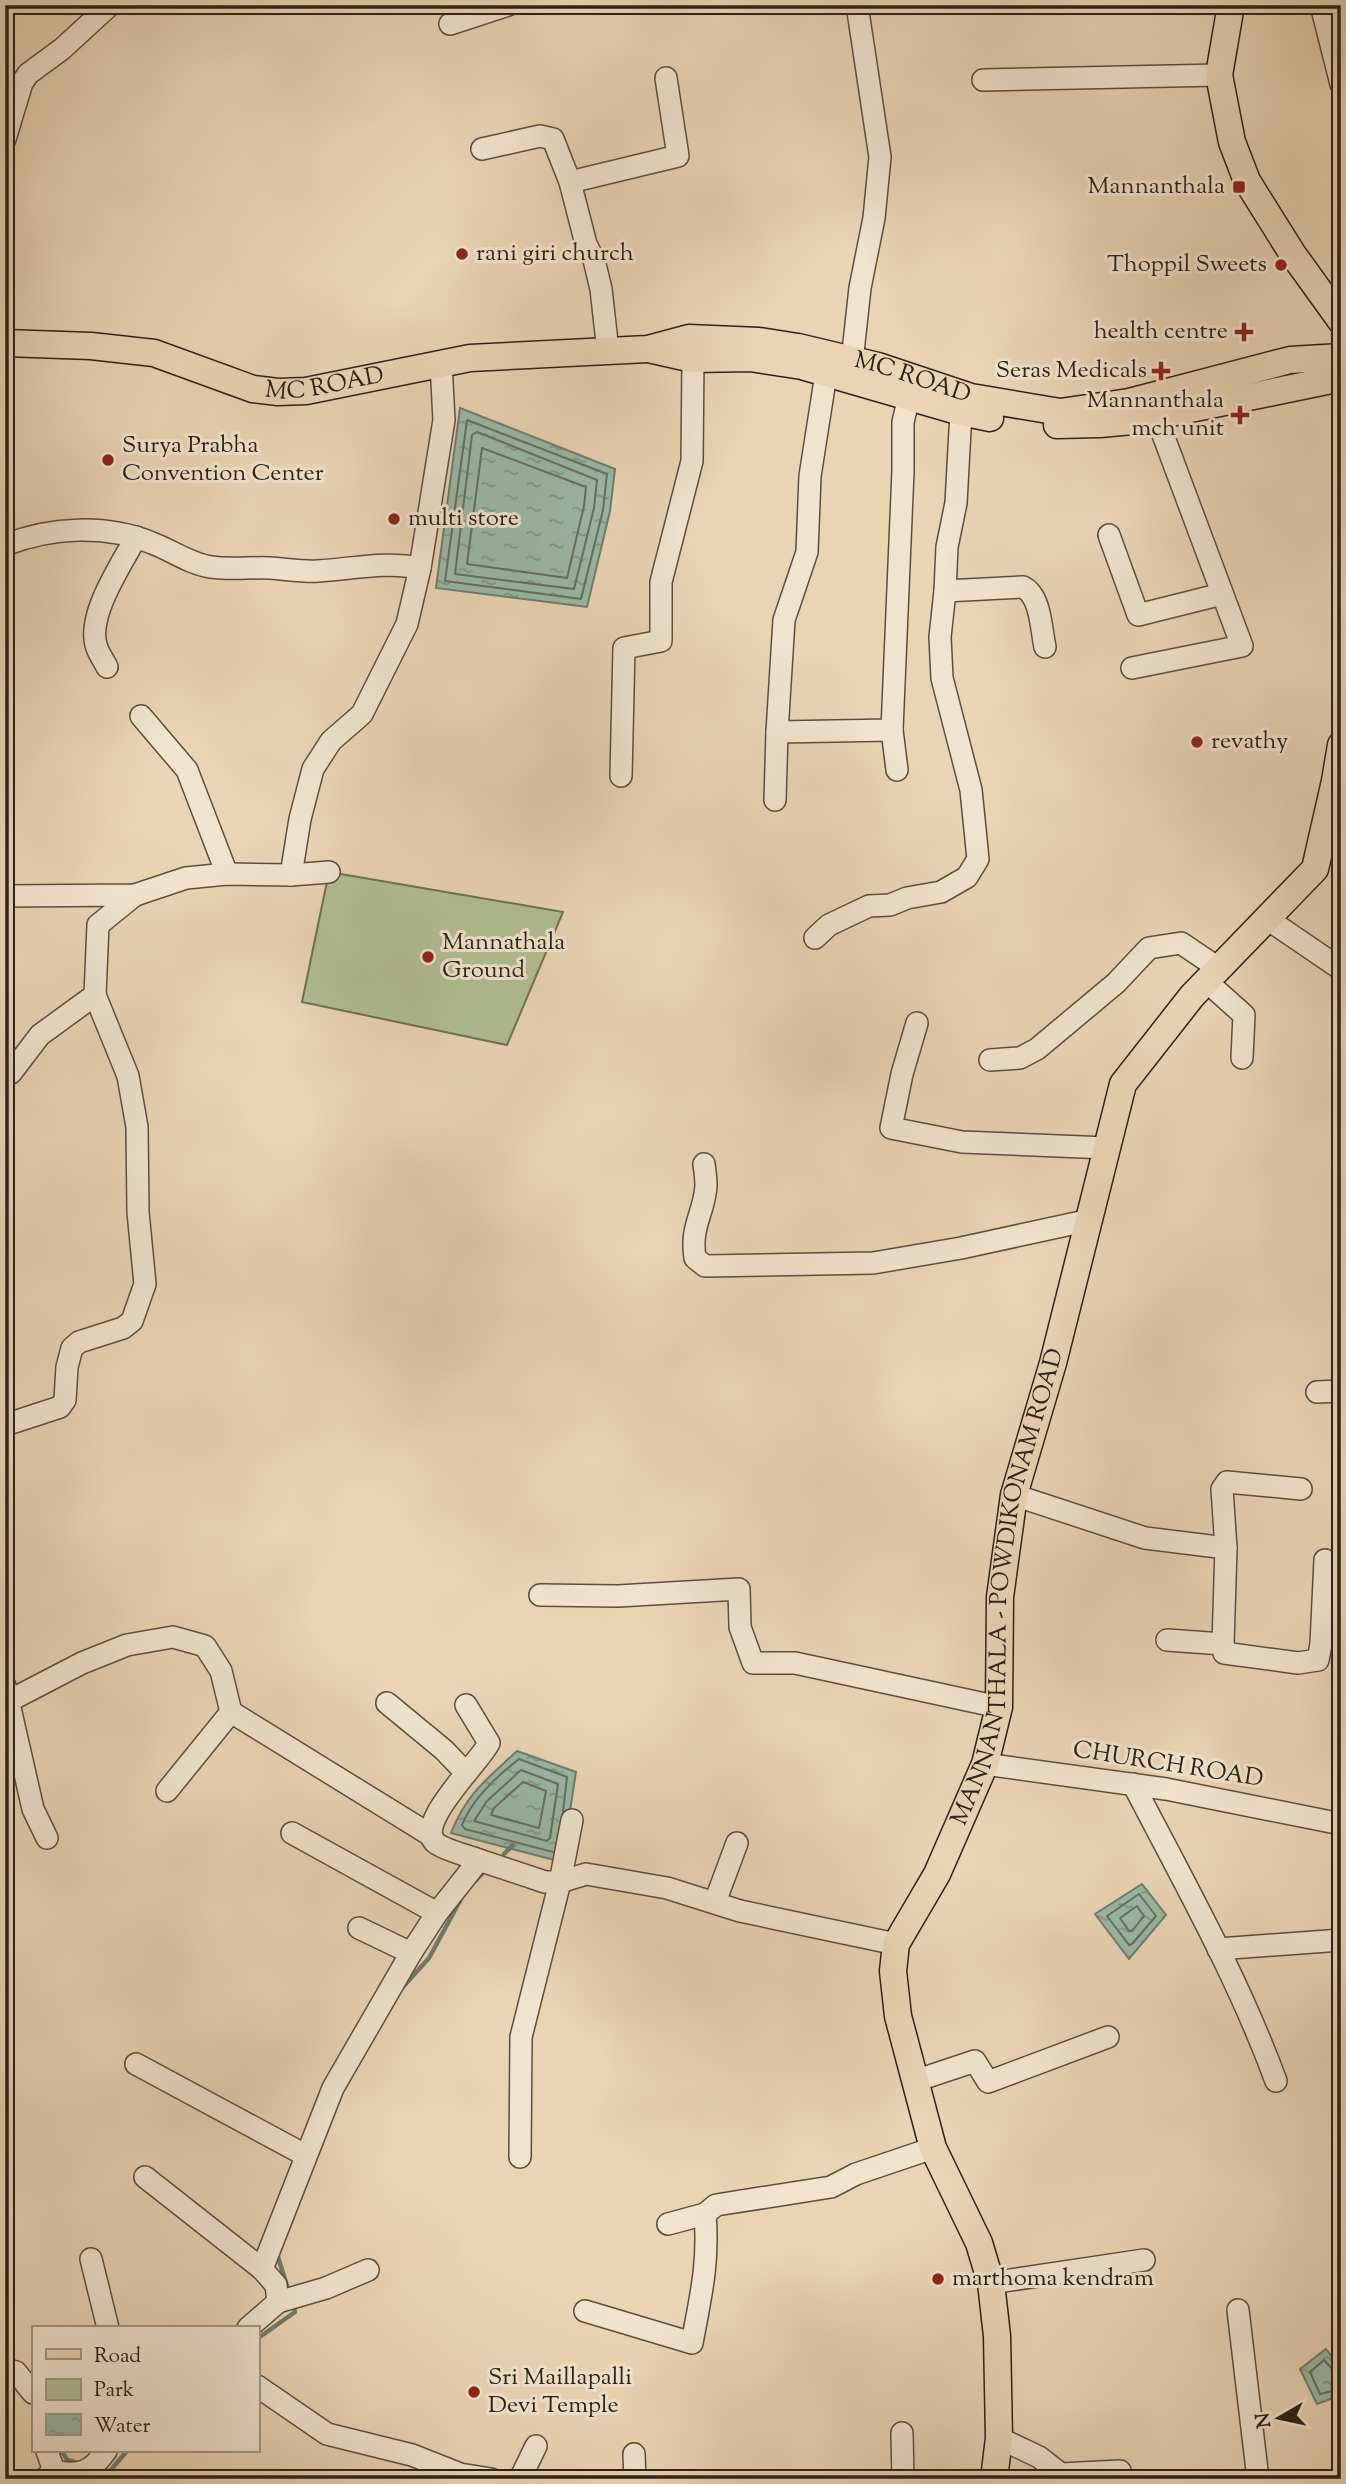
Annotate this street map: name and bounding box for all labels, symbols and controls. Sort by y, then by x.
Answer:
place label: Mannanthala [1087,170,1225,204]
marker: Mannanthala [1231,179,1247,195]
place label: rani giri church [476,237,634,271]
marker: rani giri church [454,246,470,262]
place label: Thoppil Sweets [1107,248,1267,282]
marker: Thoppil Sweets [1273,257,1289,273]
place label: health centre [1094,315,1228,349]
marker: health centre [1234,322,1254,342]
street label: MC ROAD [851,344,975,413]
place label: Seras Medicals [996,354,1147,388]
street label: MC ROAD [263,359,387,410]
marker: Seras Medicals [1153,363,1169,379]
place label: Mannanthala mch unit [1086,384,1224,446]
marker: Mannanthala mch unit [1230,405,1250,425]
place label: Surya Prabha Convention Center [122,429,324,491]
marker: Surya Prabha Convention Center [100,452,116,468]
place label: multi store [408,502,519,536]
marker: multi store [386,511,402,527]
place label: revathy [1211,725,1288,759]
marker: revathy [1189,734,1205,750]
place label: Mannathala Ground [442,926,565,988]
marker: Mannathala Ground [420,949,436,965]
street label: MANNANTHALA - POWDIKONAM ROAD [943,1345,1073,1831]
street label: CHURCH ROAD [1070,1733,1266,1797]
place label: marthoma kendram [952,2262,1154,2296]
marker: marthoma kendram [930,2271,946,2287]
legend [32,2326,259,2452]
text: Road [94,2342,141,2372]
place label: Sri Maillapalli Devi Temple [488,2361,632,2423]
text: Park [94,2376,135,2406]
north arrow [1244,2382,1314,2452]
marker: Sri Maillapalli Devi Temple [466,2384,482,2400]
text: N [1250,2411,1279,2430]
text: Water [94,2412,151,2442]

